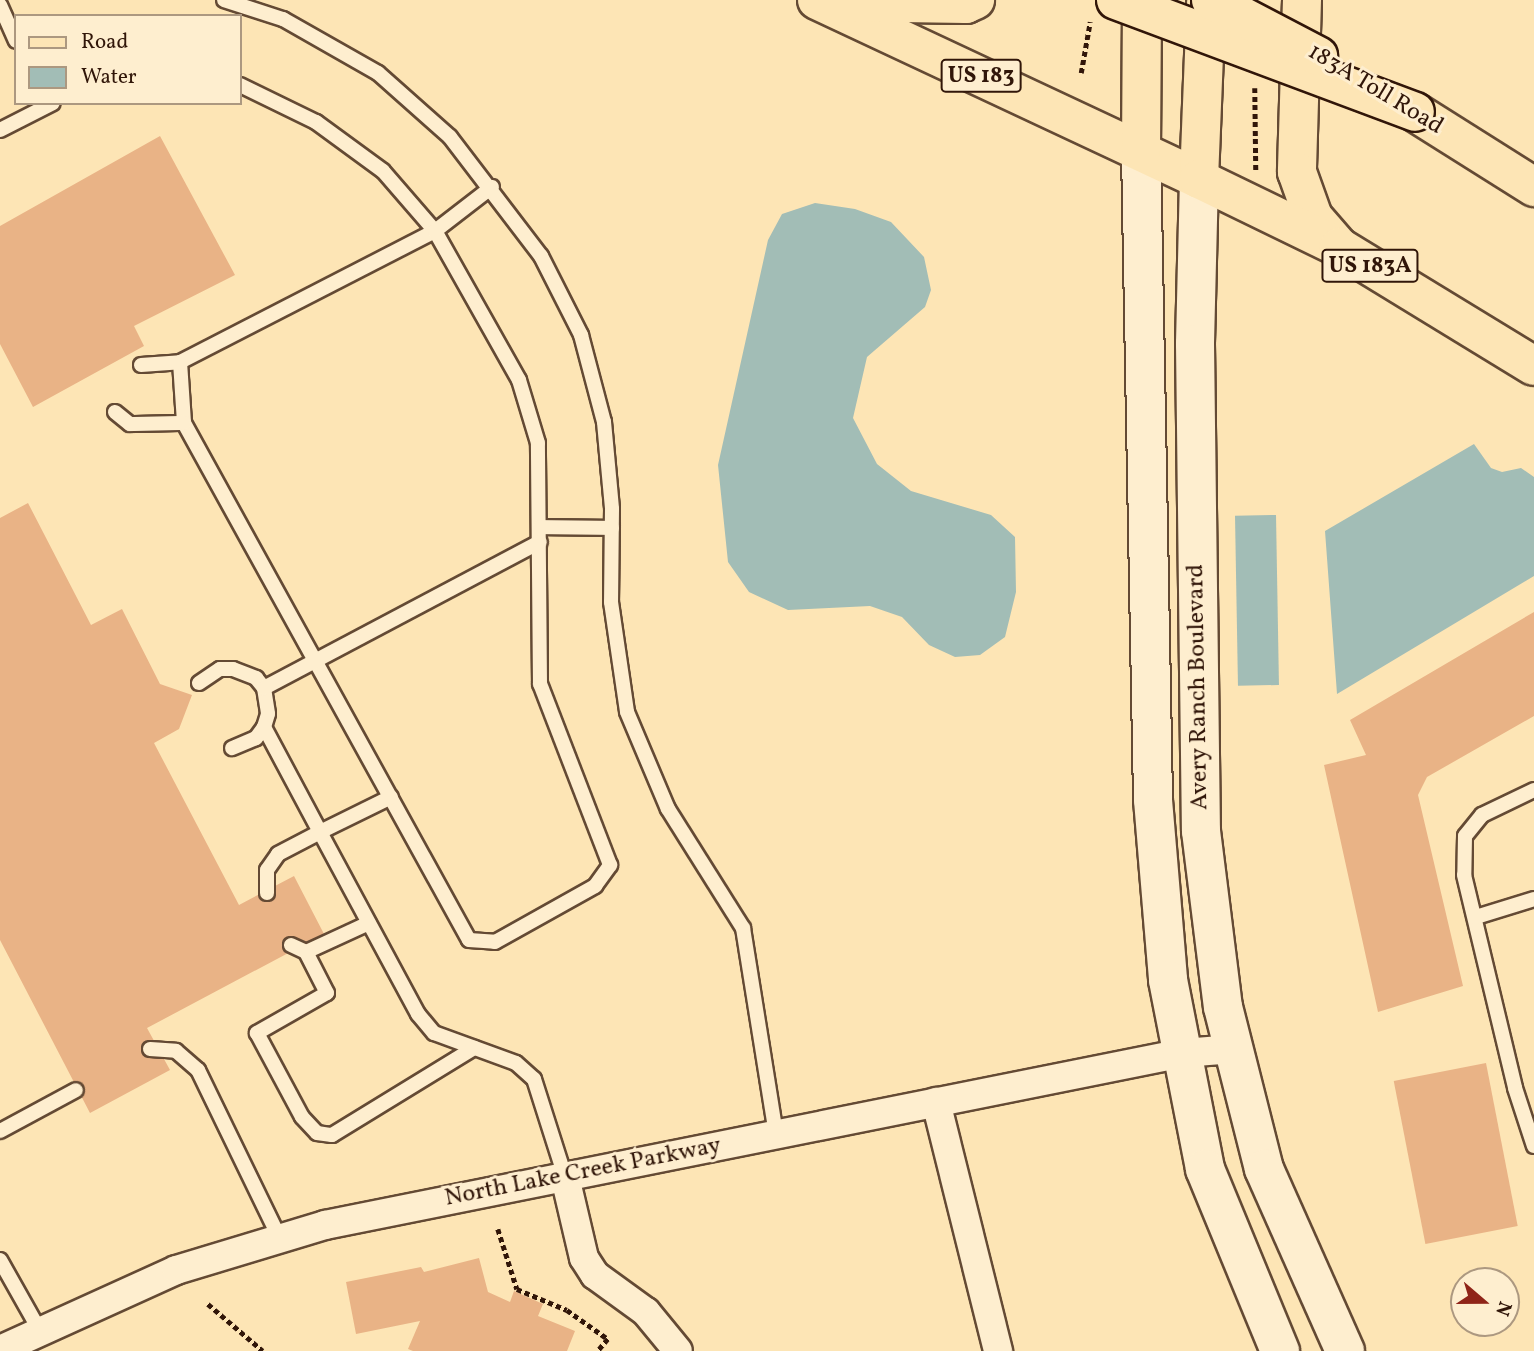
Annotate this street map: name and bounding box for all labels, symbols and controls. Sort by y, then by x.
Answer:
legend [14,14,242,105]
text: Road [81,28,128,57]
street label: 183A Toll Road [1302,38,1448,142]
road number: US 183 [939,57,1023,96]
text: Water [81,63,137,92]
road number: US 183A [1321,246,1419,286]
street label: Avery Ranch Boulevard [1182,563,1216,811]
street label: North Lake Creek Parkway [443,1132,723,1214]
north arrow [1450,1267,1520,1337]
text: N [1488,1298,1517,1319]

